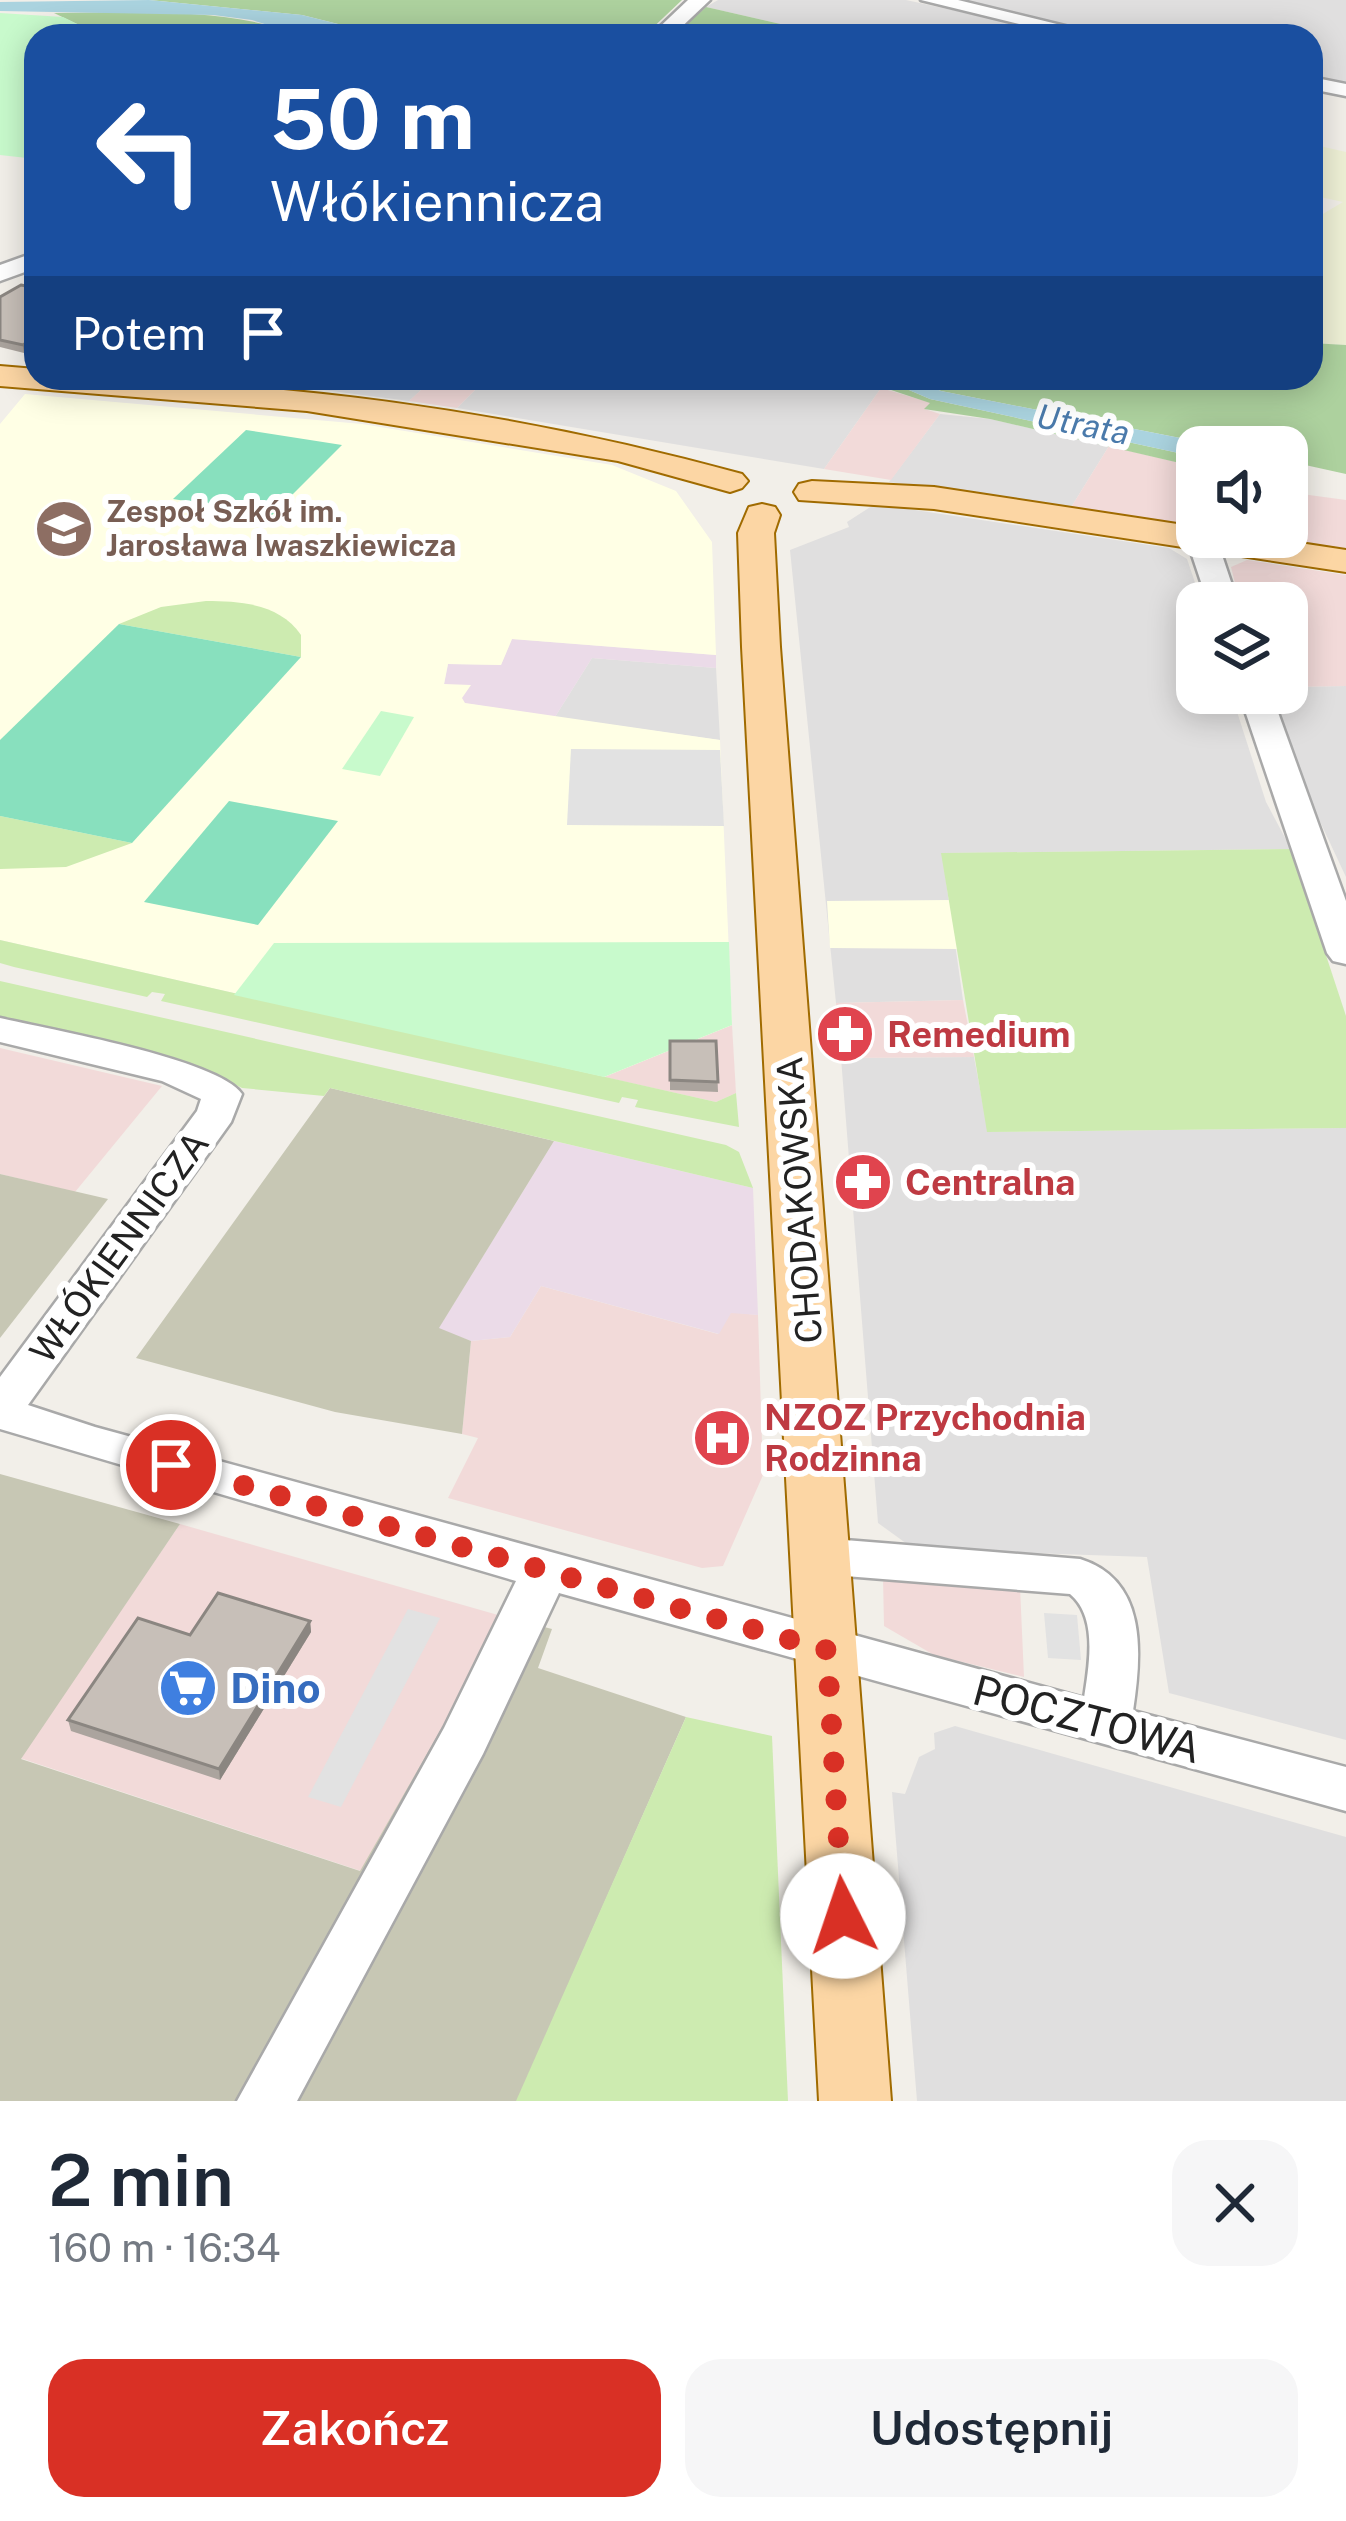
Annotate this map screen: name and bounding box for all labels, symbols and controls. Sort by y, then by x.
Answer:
text: 50 m [270,69,475,168]
icon: left [72,72,228,228]
text: Włókiennicza [270,170,604,233]
icon: arrive [230,300,296,366]
text: Potem [72,307,206,360]
water label: Utrata [1033,396,1133,452]
map controls [1176,426,1308,714]
button: sound [1176,426,1308,558]
place label: Zespoł Szkół im. Jarosława Iwaszkiewicza [106,493,456,563]
school or university icon: Zespoł Szkół im. Jarosława Iwaszkiewicza [33,498,95,560]
button: layers [1176,582,1308,714]
pharmacy icon: Remedium [814,1003,876,1065]
place label: Remedium [887,1013,1071,1055]
street label: CHODAKOWSKA [768,1055,830,1345]
street label: WŁÓKIENNICZA [21,1123,217,1371]
pharmacy icon: Centralna [832,1151,894,1213]
place label: Centralna [905,1161,1075,1203]
place label: NZOZ Przychodnia Rodzinna [764,1396,1086,1479]
hospital icon: NZOZ Przychodnia Rodzinna [691,1407,753,1469]
pin [120,1414,222,1516]
icon: arrive [138,1432,204,1498]
supermarket icon: Dino [157,1657,219,1719]
place label: Dino [230,1663,321,1712]
street label: POCZTOWA [968,1665,1206,1772]
position arrow [780,1853,906,1979]
text: 2 min [48,2138,234,2222]
button: close [1172,2140,1298,2266]
text: 160 m · 16:34 [48,2225,281,2271]
button: Zakończ [48,2359,661,2497]
button: Udostępnij [685,2359,1298,2497]

